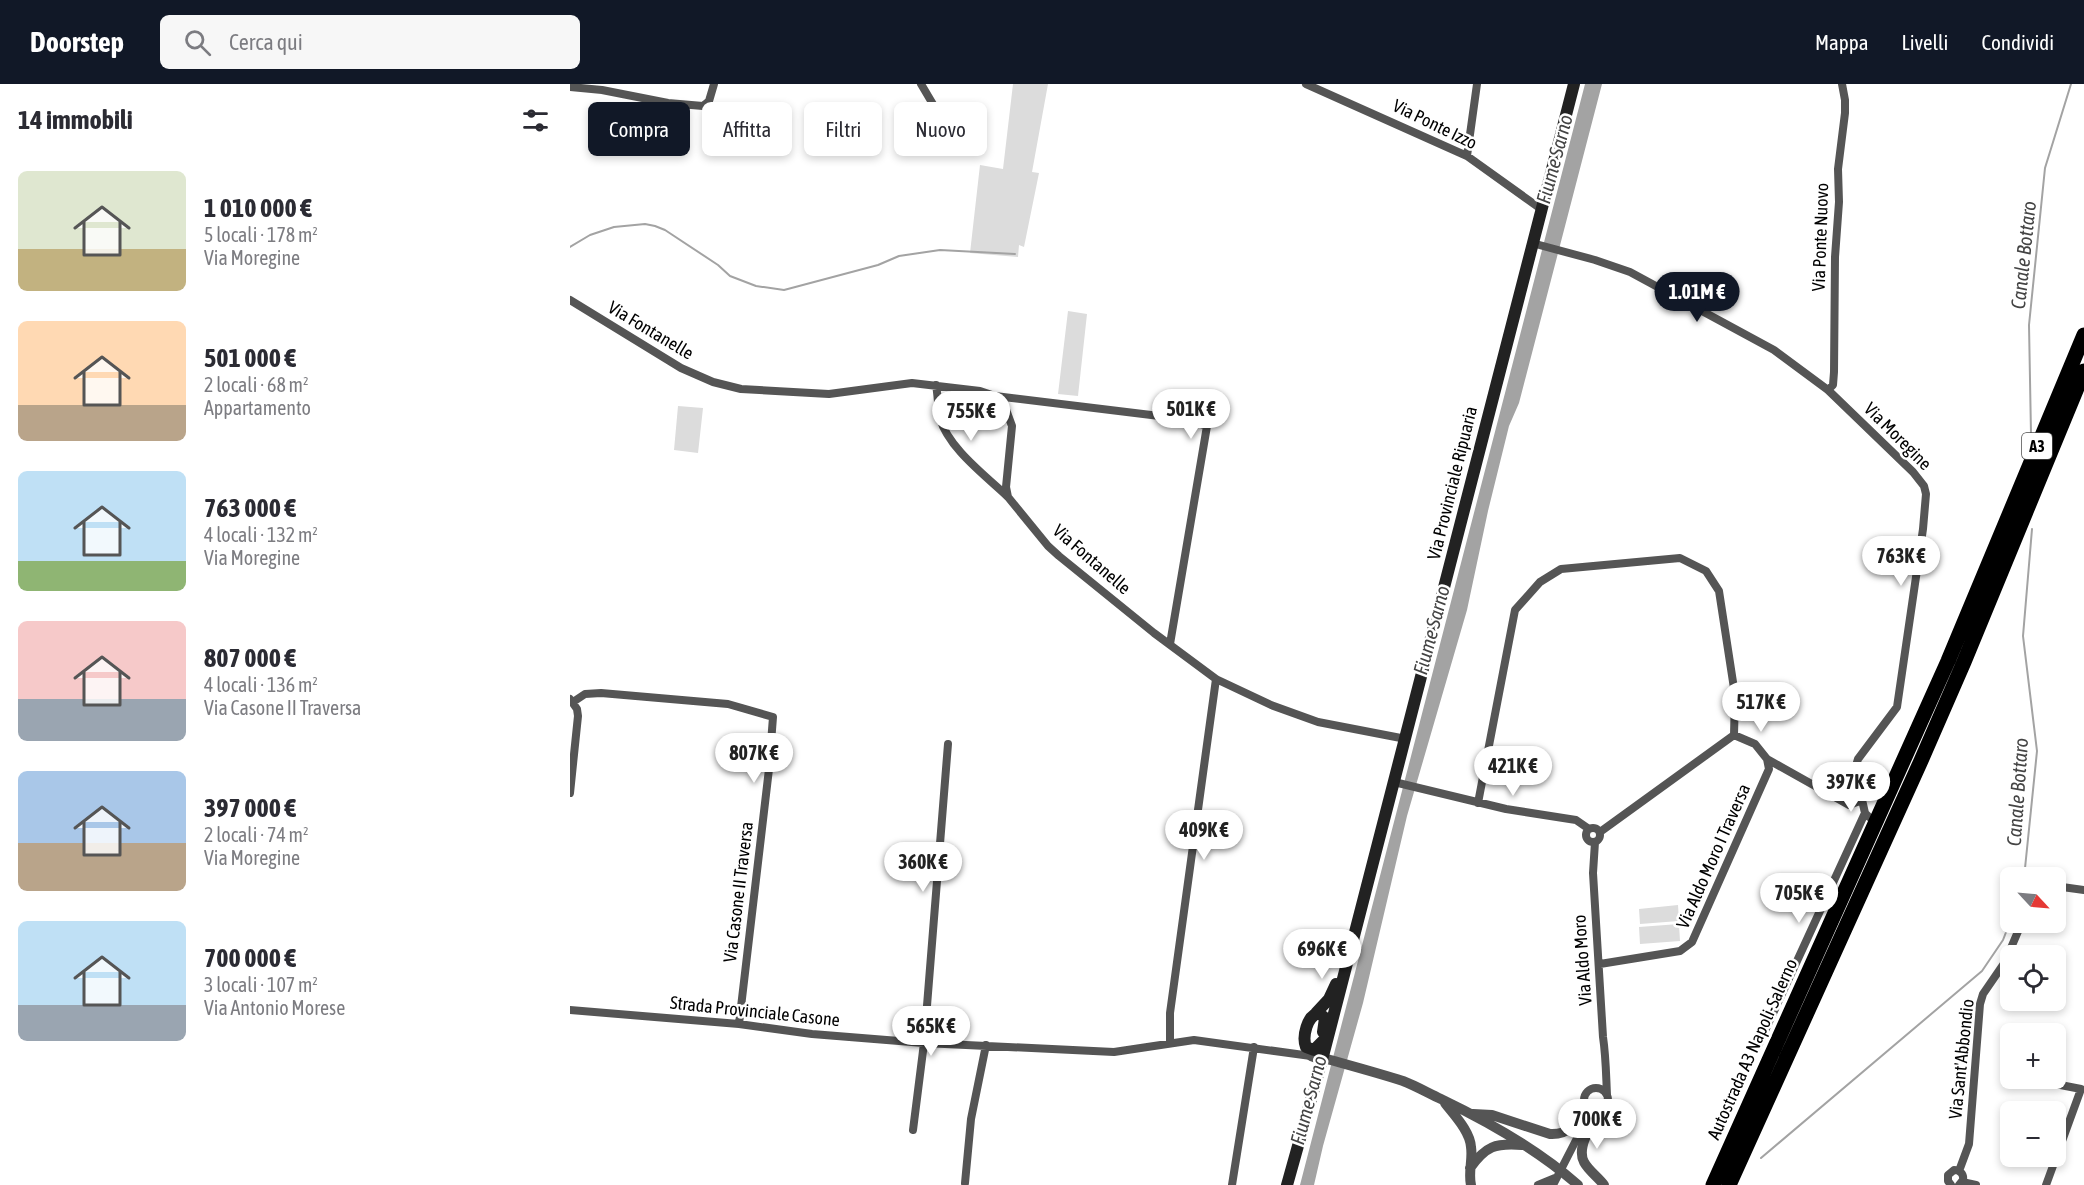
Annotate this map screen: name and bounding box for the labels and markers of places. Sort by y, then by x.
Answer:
pin: 1.01M € [1642,272,1752,323]
pin: 501K € [1142,389,1240,440]
pin: 755K € [922,391,1020,442]
pin: 763K € [1852,536,1950,587]
pin: 517K € [1712,682,1810,733]
pin: 807K € [705,733,803,784]
pin: 421K € [1464,746,1562,797]
pin: 397K € [1802,762,1900,813]
pin: 409K € [1155,810,1253,861]
pin: 360K € [874,842,972,893]
pin: 705K € [1750,873,1848,924]
pin: 696K € [1273,929,1371,980]
pin: 565K € [882,1006,980,1057]
pin: 700K € [1548,1099,1646,1150]

